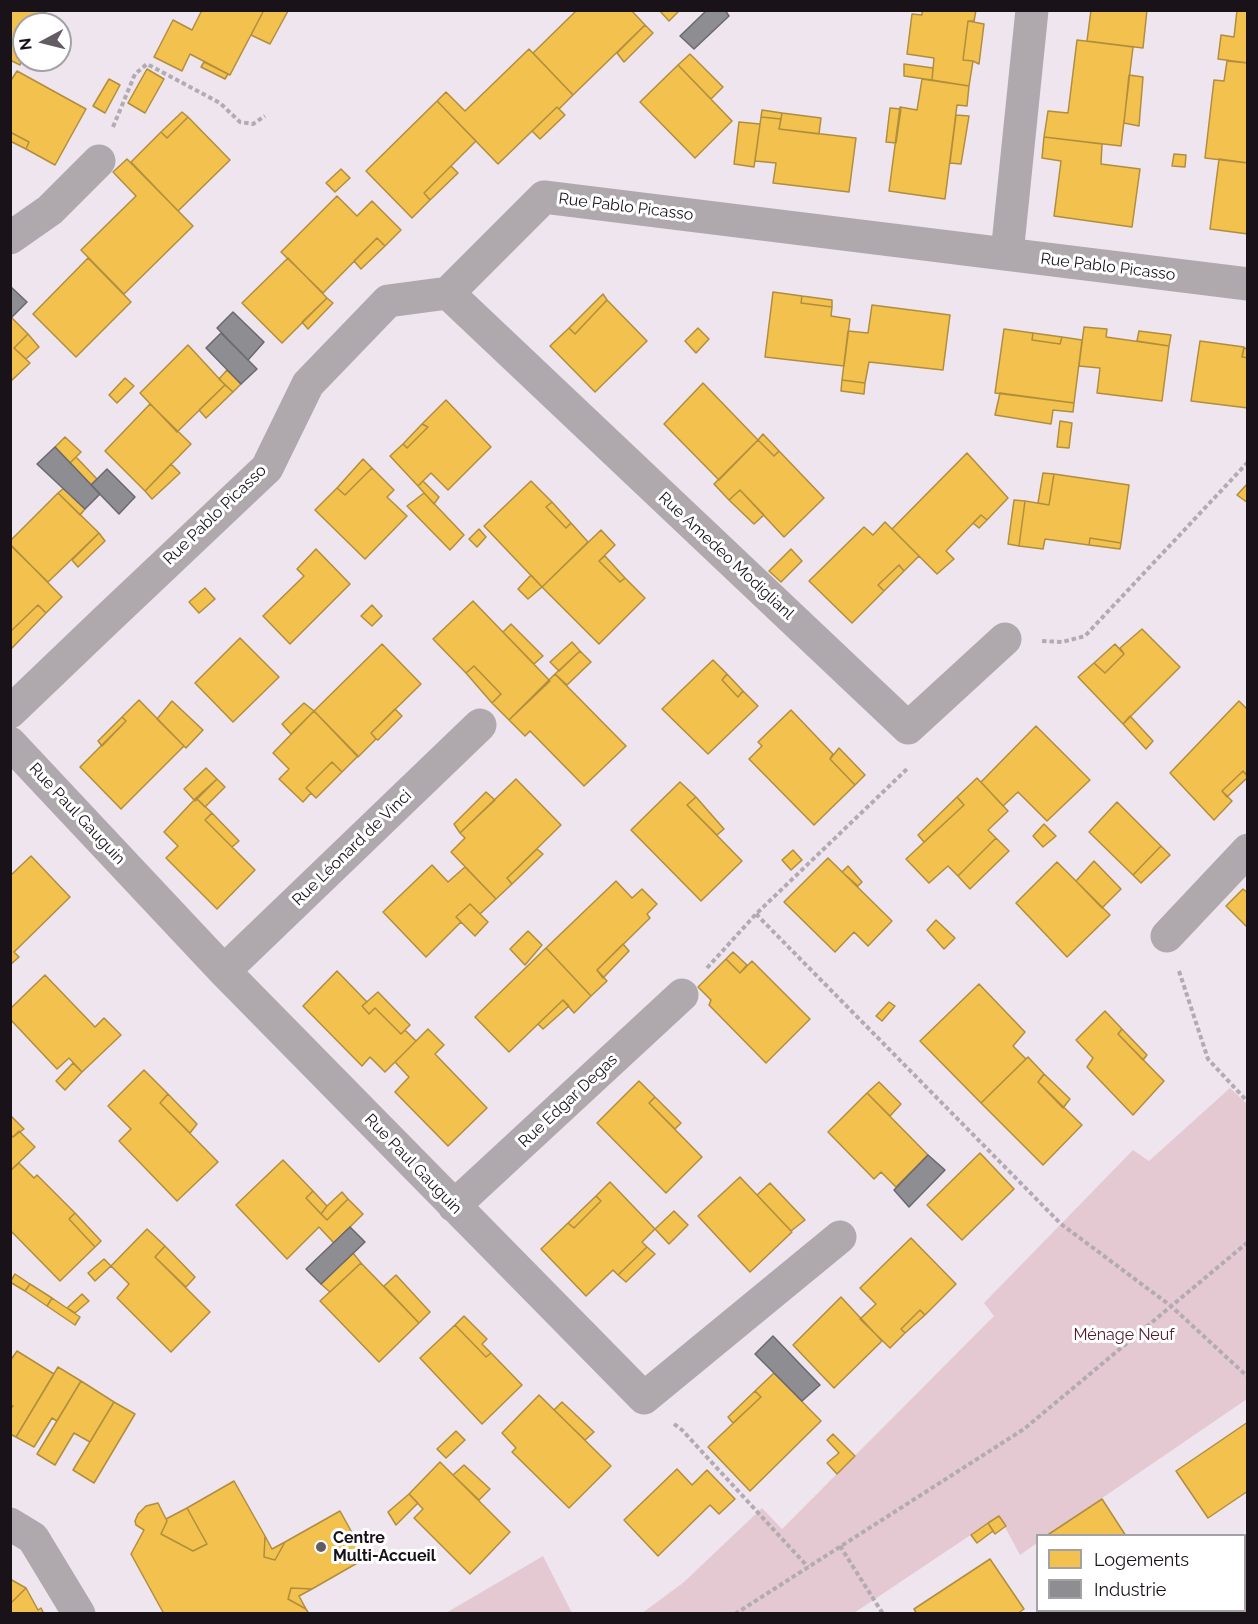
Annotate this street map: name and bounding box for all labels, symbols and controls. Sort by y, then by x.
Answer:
north arrow [12,12,72,72]
text: N [15,37,36,51]
street label: Rue Pablo Picasso [558,189,694,225]
street label: Rue Pablo Picasso [1040,249,1176,285]
street label: Rue Pablo Picasso [160,461,270,569]
street label: Rue Amedeo Modiglianl [654,488,798,624]
street label: Rue Paul Gauguin [25,759,129,869]
street label: Rue Léonard de Vinci [288,786,416,910]
street label: Rue Edgar Degas [515,1050,621,1152]
street label: Rue Paul Gauguin [360,1110,466,1218]
park label: Ménage Neuf [1073,1325,1175,1345]
place label: Centre Multi-Accueil [333,1528,436,1566]
legend [1036,1534,1246,1612]
marker: Centre Multi-Accueil [314,1540,328,1554]
text: Logements [1094,1549,1189,1570]
text: Industrie [1094,1579,1166,1600]

